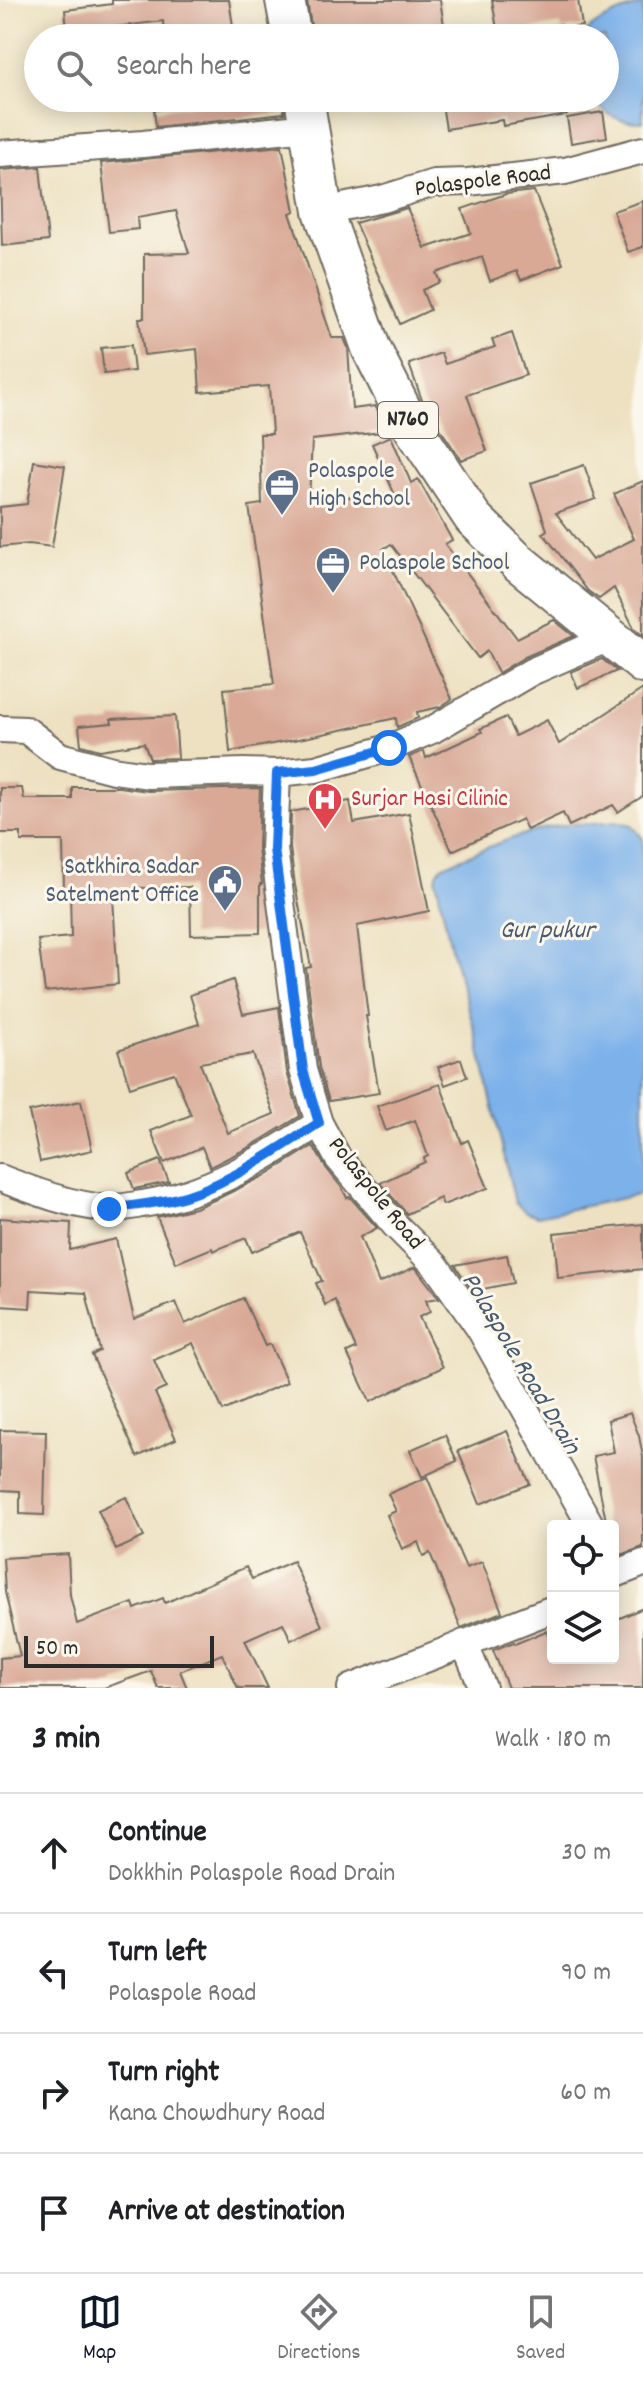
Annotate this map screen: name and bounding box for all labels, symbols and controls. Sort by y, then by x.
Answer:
search box [24,24,619,112]
icon: search [52,46,96,90]
text: Search here [116,47,252,90]
street label: Polaspole Road [413,157,553,207]
road number: N760 [378,402,438,438]
place label: Polaspole High School [308,455,410,517]
office icon: Polaspole High School [263,467,301,517]
office icon: Polaspole School [314,545,352,595]
place label: Polaspole School [359,547,510,581]
route start [371,730,407,766]
hospital icon: Surjar Hasi Cilinic [306,781,344,831]
place label: Surjar Hasi Cilinic [351,783,508,817]
place label: Satkhira Sadar Satelment Office [46,851,199,913]
public building icon: Satkhira Sadar Satelment Office [206,863,244,913]
water label: Gur pukur [500,913,598,950]
street label: Polaspole Road [319,1130,431,1258]
route end [91,1191,127,1227]
water label: Polaspole Road Drain [451,1266,590,1463]
map controls [547,1520,619,1664]
button: locate [547,1520,619,1592]
button: layers [547,1592,619,1664]
scale bar [24,1632,214,1668]
text: 50 m [36,1634,78,1665]
text: 3 min [32,1716,100,1765]
text: Walk · 180 m [495,1722,611,1759]
text: Continue [108,1813,207,1856]
icon: ahead [32,1831,76,1875]
text: 30 m [561,1835,611,1872]
text: Dokkhin Polaspole Road Drain [108,1856,395,1893]
text: Turn left [108,1933,207,1976]
icon: left [32,1951,76,1995]
text: 90 m [561,1955,611,1992]
text: Polaspole Road [108,1976,256,2013]
text: Turn right [108,2053,219,2096]
icon: right [32,2071,76,2115]
text: 60 m [560,2075,611,2112]
text: Kana Chowdhury Road [108,2096,326,2133]
icon: arrive [32,2191,76,2235]
text: Arrive at destination [108,2192,345,2235]
tab: Map [78,2290,122,2369]
tab: Directions [277,2290,361,2369]
tab: Saved [516,2290,565,2369]

